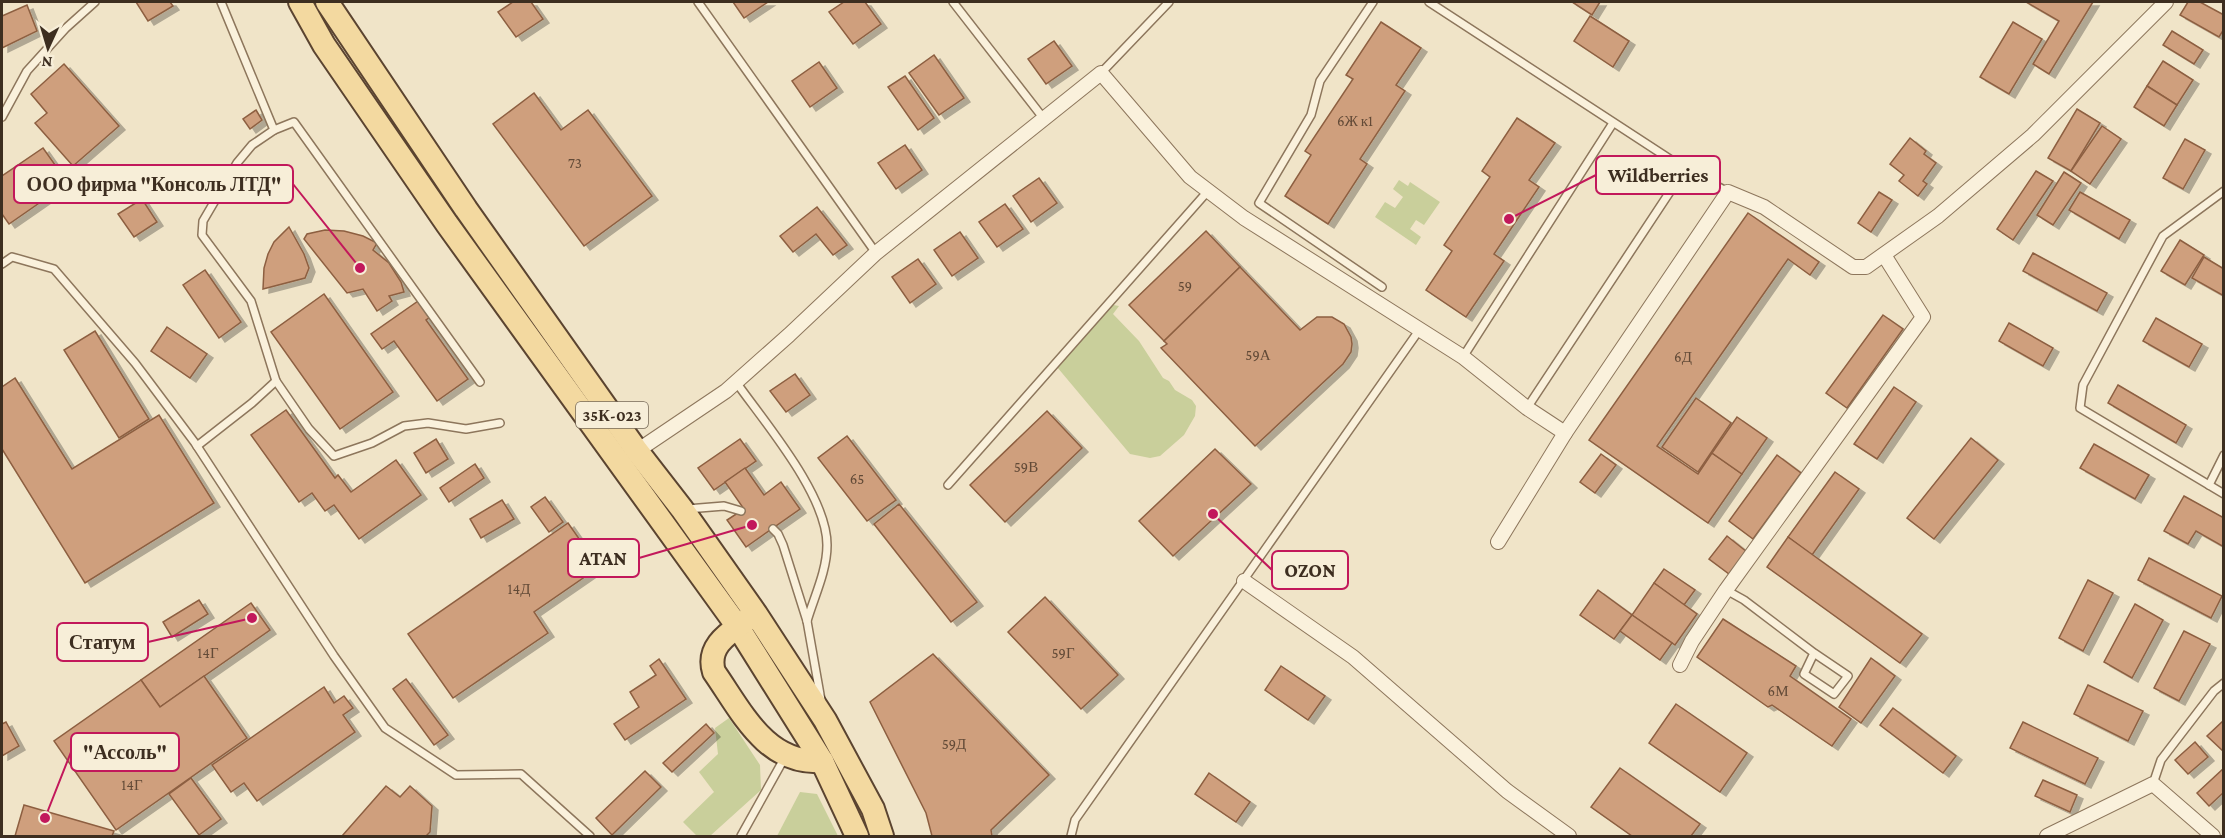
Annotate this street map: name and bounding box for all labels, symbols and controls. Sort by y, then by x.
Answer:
north arrow [18,18,78,78]
text: N [41,54,53,71]
house number: 6Ж к1 [1337,113,1373,129]
house number: 73 [568,155,582,171]
callout: Wildberries [1596,156,1720,194]
text: Wildberries [1607,164,1708,186]
callout: ООО фирма "Консоль ЛТД" [14,165,293,203]
text: ООО фирма "Консоль ЛТД" [27,173,281,196]
house number: 59 [1178,278,1192,294]
house number: 59А [1245,347,1271,363]
house number: 6Д [1674,349,1692,365]
road number: 35К-023 [576,402,648,428]
house number: 59В [1014,459,1038,475]
house number: 65 [850,471,864,487]
callout: ATAN [568,539,639,577]
text: ATAN [578,547,627,569]
callout: OZON [1272,551,1348,589]
text: OZON [1284,559,1336,581]
house number: 14Д [508,581,530,597]
callout: Статум [57,623,148,661]
text: Статум [69,631,135,654]
house number: 14Г [197,645,219,661]
house number: 59Г [1051,645,1075,661]
house number: 6М [1768,683,1788,699]
callout: "Ассоль" [71,733,179,771]
house number: 59Д [942,736,966,752]
text: "Ассоль" [83,741,167,763]
house number: 14Г [121,777,143,793]

